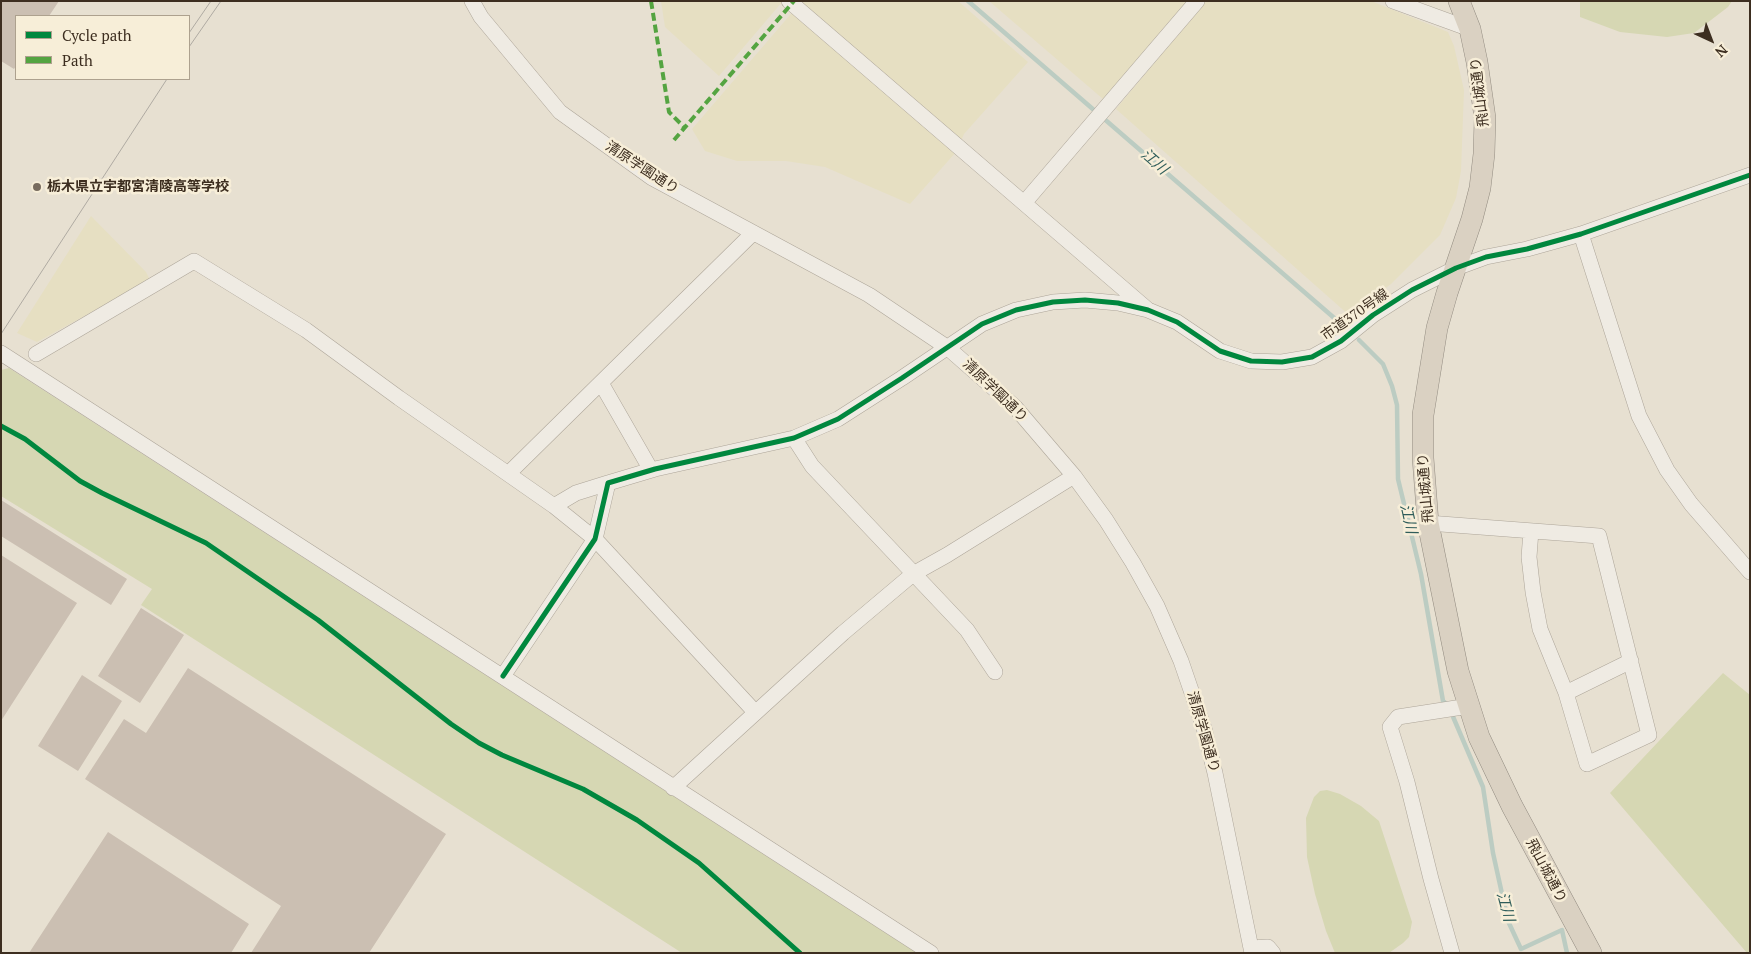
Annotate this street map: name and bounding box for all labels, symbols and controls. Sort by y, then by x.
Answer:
legend [15,15,190,80]
north arrow [1686,15,1736,65]
text: Cycle path [62,25,132,45]
text: N [1711,41,1732,62]
text: Path [62,50,93,70]
street label: 飛山城通り [1467,56,1493,128]
street label: 清原学園通り [602,138,682,198]
water label: 江川 [1137,145,1171,179]
place label: 栃木県立宇都宮清陵高等学校 [47,179,229,195]
marker: 栃木県立宇都宮清陵高等学校 [31,181,43,193]
street label: 市道370号線 [1318,286,1392,344]
street label: 清原学園通り [959,356,1031,426]
street label: 飛山城通り [1415,452,1437,524]
water label: 江川 [1396,502,1420,536]
street label: 清原学園通り [1183,689,1223,775]
street label: 飛山城通り [1522,836,1570,906]
water label: 江川 [1492,890,1518,924]

